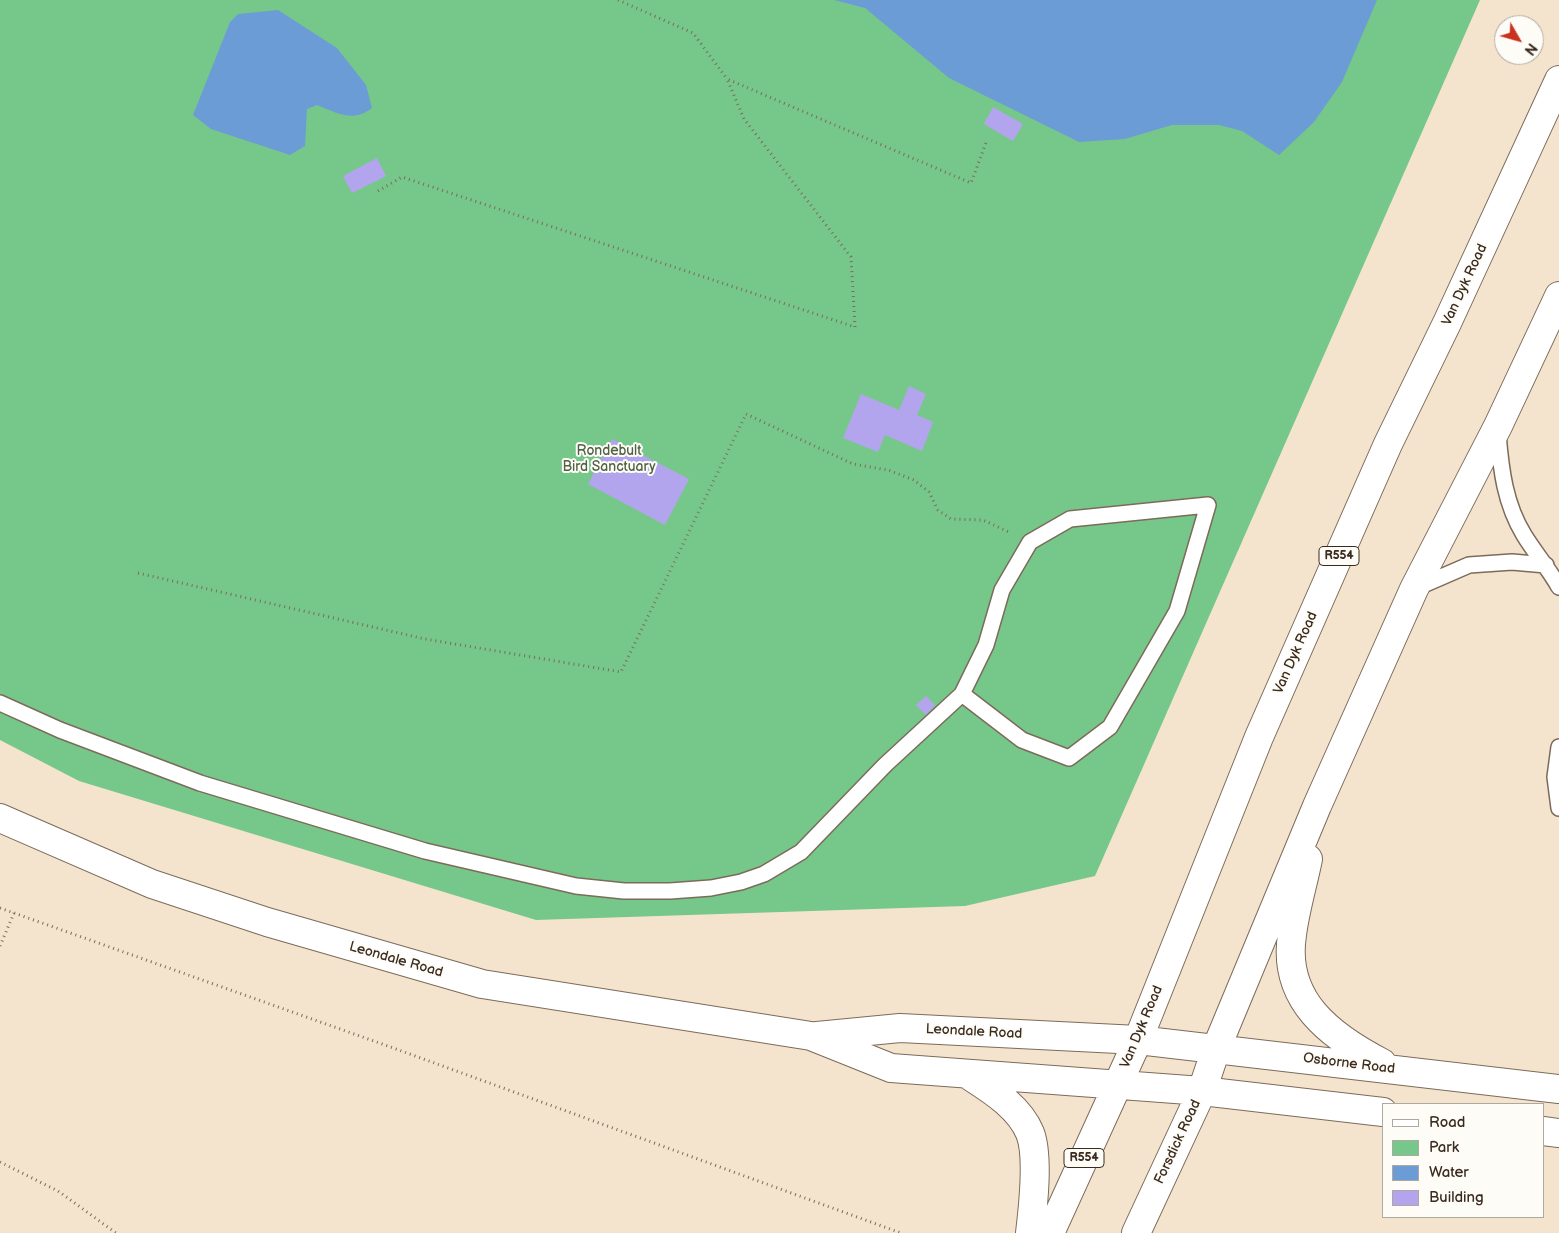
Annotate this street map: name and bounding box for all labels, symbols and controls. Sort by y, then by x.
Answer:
north arrow [1494,15,1544,65]
text: N [1520,40,1540,58]
street label: Van Dyk Road [1439,241,1491,329]
park label: Rondebult Bird Sanctuary [562,443,656,476]
road number: R554 [1319,546,1359,566]
street label: Van Dyk Road [1270,609,1322,697]
street label: Leondale Road [347,939,445,981]
street label: Van Dyk Road [1117,983,1167,1071]
street label: Leondale Road [925,1021,1023,1043]
street label: Osborne Road [1302,1050,1396,1078]
street label: Forsdick Road [1151,1097,1205,1187]
legend [1382,1103,1544,1218]
text: Road [1429,1113,1465,1132]
text: Park [1429,1138,1459,1157]
road number: R554 [1064,1148,1104,1168]
text: Water [1429,1163,1469,1182]
text: Building [1429,1188,1484,1207]

